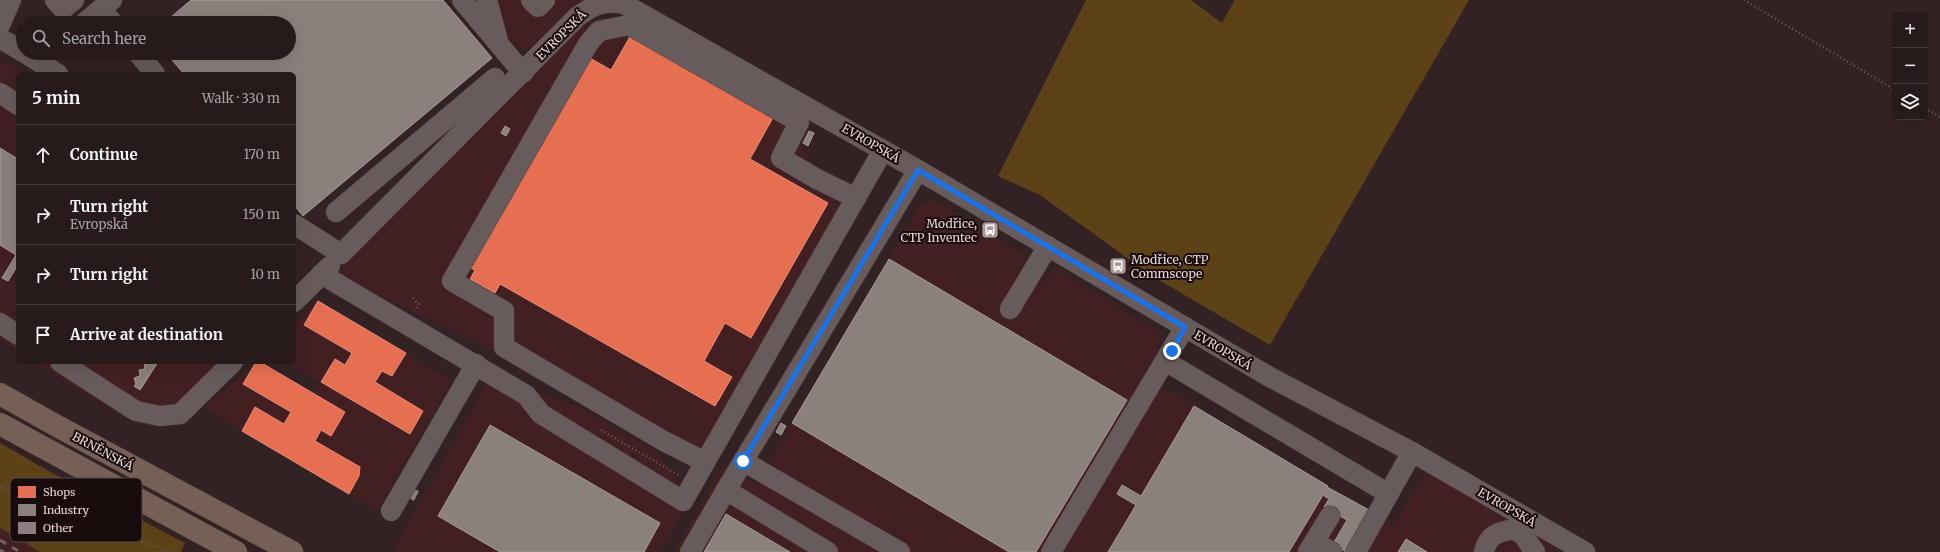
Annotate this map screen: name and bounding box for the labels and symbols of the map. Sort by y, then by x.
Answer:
street label: EVROPSKÁ [533,6,590,63]
street label: EVROPSKÁ [839,120,903,166]
place label: Modřice, CTP Inventec [900,216,977,245]
bus stop icon: Modřice, CTP Inventec [980,220,1000,240]
place label: Modřice, CTP Commscope [1131,252,1209,281]
bus stop icon: Modřice, CTP Commscope [1108,256,1128,276]
street label: EVROPSKÁ [1191,327,1255,373]
route end [1163,342,1181,360]
street label: BRNĚNSKÁ [70,428,137,474]
route start [734,452,752,470]
legend [10,478,142,542]
street label: EVROPSKÁ [1475,484,1539,530]
text: Shops [43,485,75,499]
text: Industry [43,503,90,517]
text: Other [43,521,73,535]

